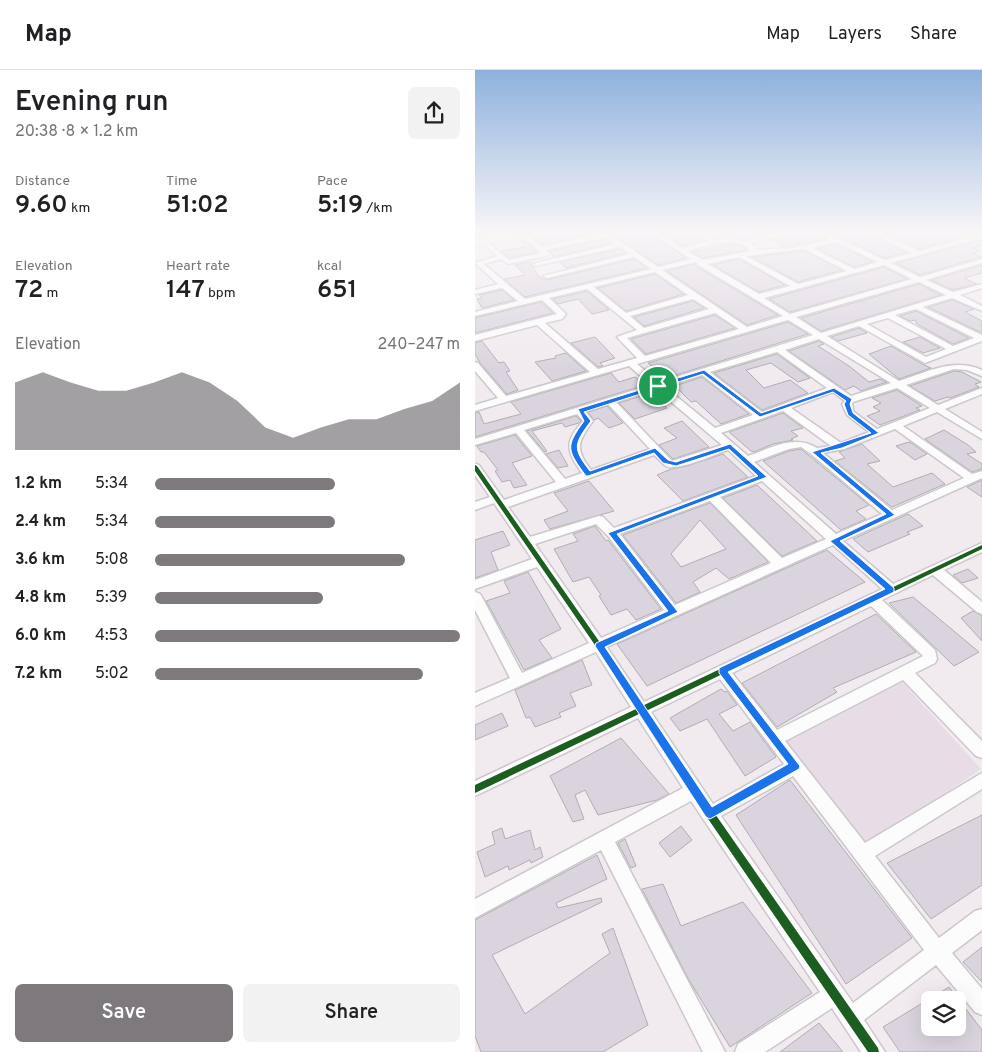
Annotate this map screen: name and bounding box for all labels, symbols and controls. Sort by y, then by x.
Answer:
text: Map [25,20,72,50]
text: Map [766,23,800,46]
text: Layers [828,23,882,46]
text: Share [910,23,957,46]
text: Evening run [15,85,169,121]
button: share [408,87,460,139]
text: 20:38 · 8 × 1.2 km [15,122,138,142]
text: Distance [15,173,70,190]
text: Time [166,173,197,190]
text: Pace [317,173,348,190]
text: 9.60 [15,190,68,222]
text: 51:02 [166,190,229,222]
text: 5:19 [317,190,363,222]
text: km [68,200,90,217]
text: /km [363,200,393,217]
text: Elevation [15,258,73,275]
text: Heart rate [166,258,230,275]
text: kcal [317,258,342,275]
text: 72 [15,275,43,307]
text: 147 [166,275,205,307]
text: 651 [317,275,357,307]
text: m [43,285,58,302]
text: bpm [205,285,236,302]
text: Elevation [15,335,81,355]
text: 240–247 m [378,335,460,355]
pin [637,365,679,407]
icon: arrive [644,372,672,400]
text: 1.2 km [15,474,62,494]
text: 5:34 [95,474,128,494]
text: 2.4 km [15,512,66,532]
text: 5:34 [95,512,128,532]
text: 3.6 km [15,550,65,570]
text: 5:08 [95,550,129,570]
text: 4.8 km [15,588,66,608]
text: 5:39 [95,588,127,608]
text: 6.0 km [15,626,66,646]
text: 4:53 [95,626,128,646]
text: 7.2 km [15,664,62,684]
text: 5:02 [95,664,129,684]
button: Save [15,984,233,1042]
button: Share [243,984,460,1042]
map controls [921,991,966,1036]
button: layers [921,991,966,1036]

